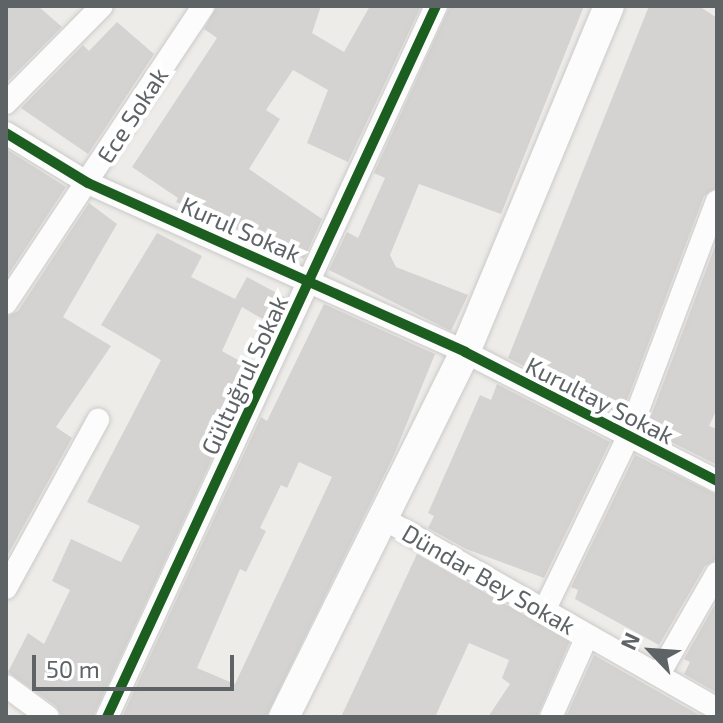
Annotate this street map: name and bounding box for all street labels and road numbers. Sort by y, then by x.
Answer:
street label: Ece Sokak [91,62,173,168]
street label: Kurul Sokak [177,190,305,268]
street label: Gültuğrul Sokak [195,291,293,459]
street label: Kurultay Sokak [521,350,679,450]
street label: Dündar Bey Sokak [397,518,581,640]

